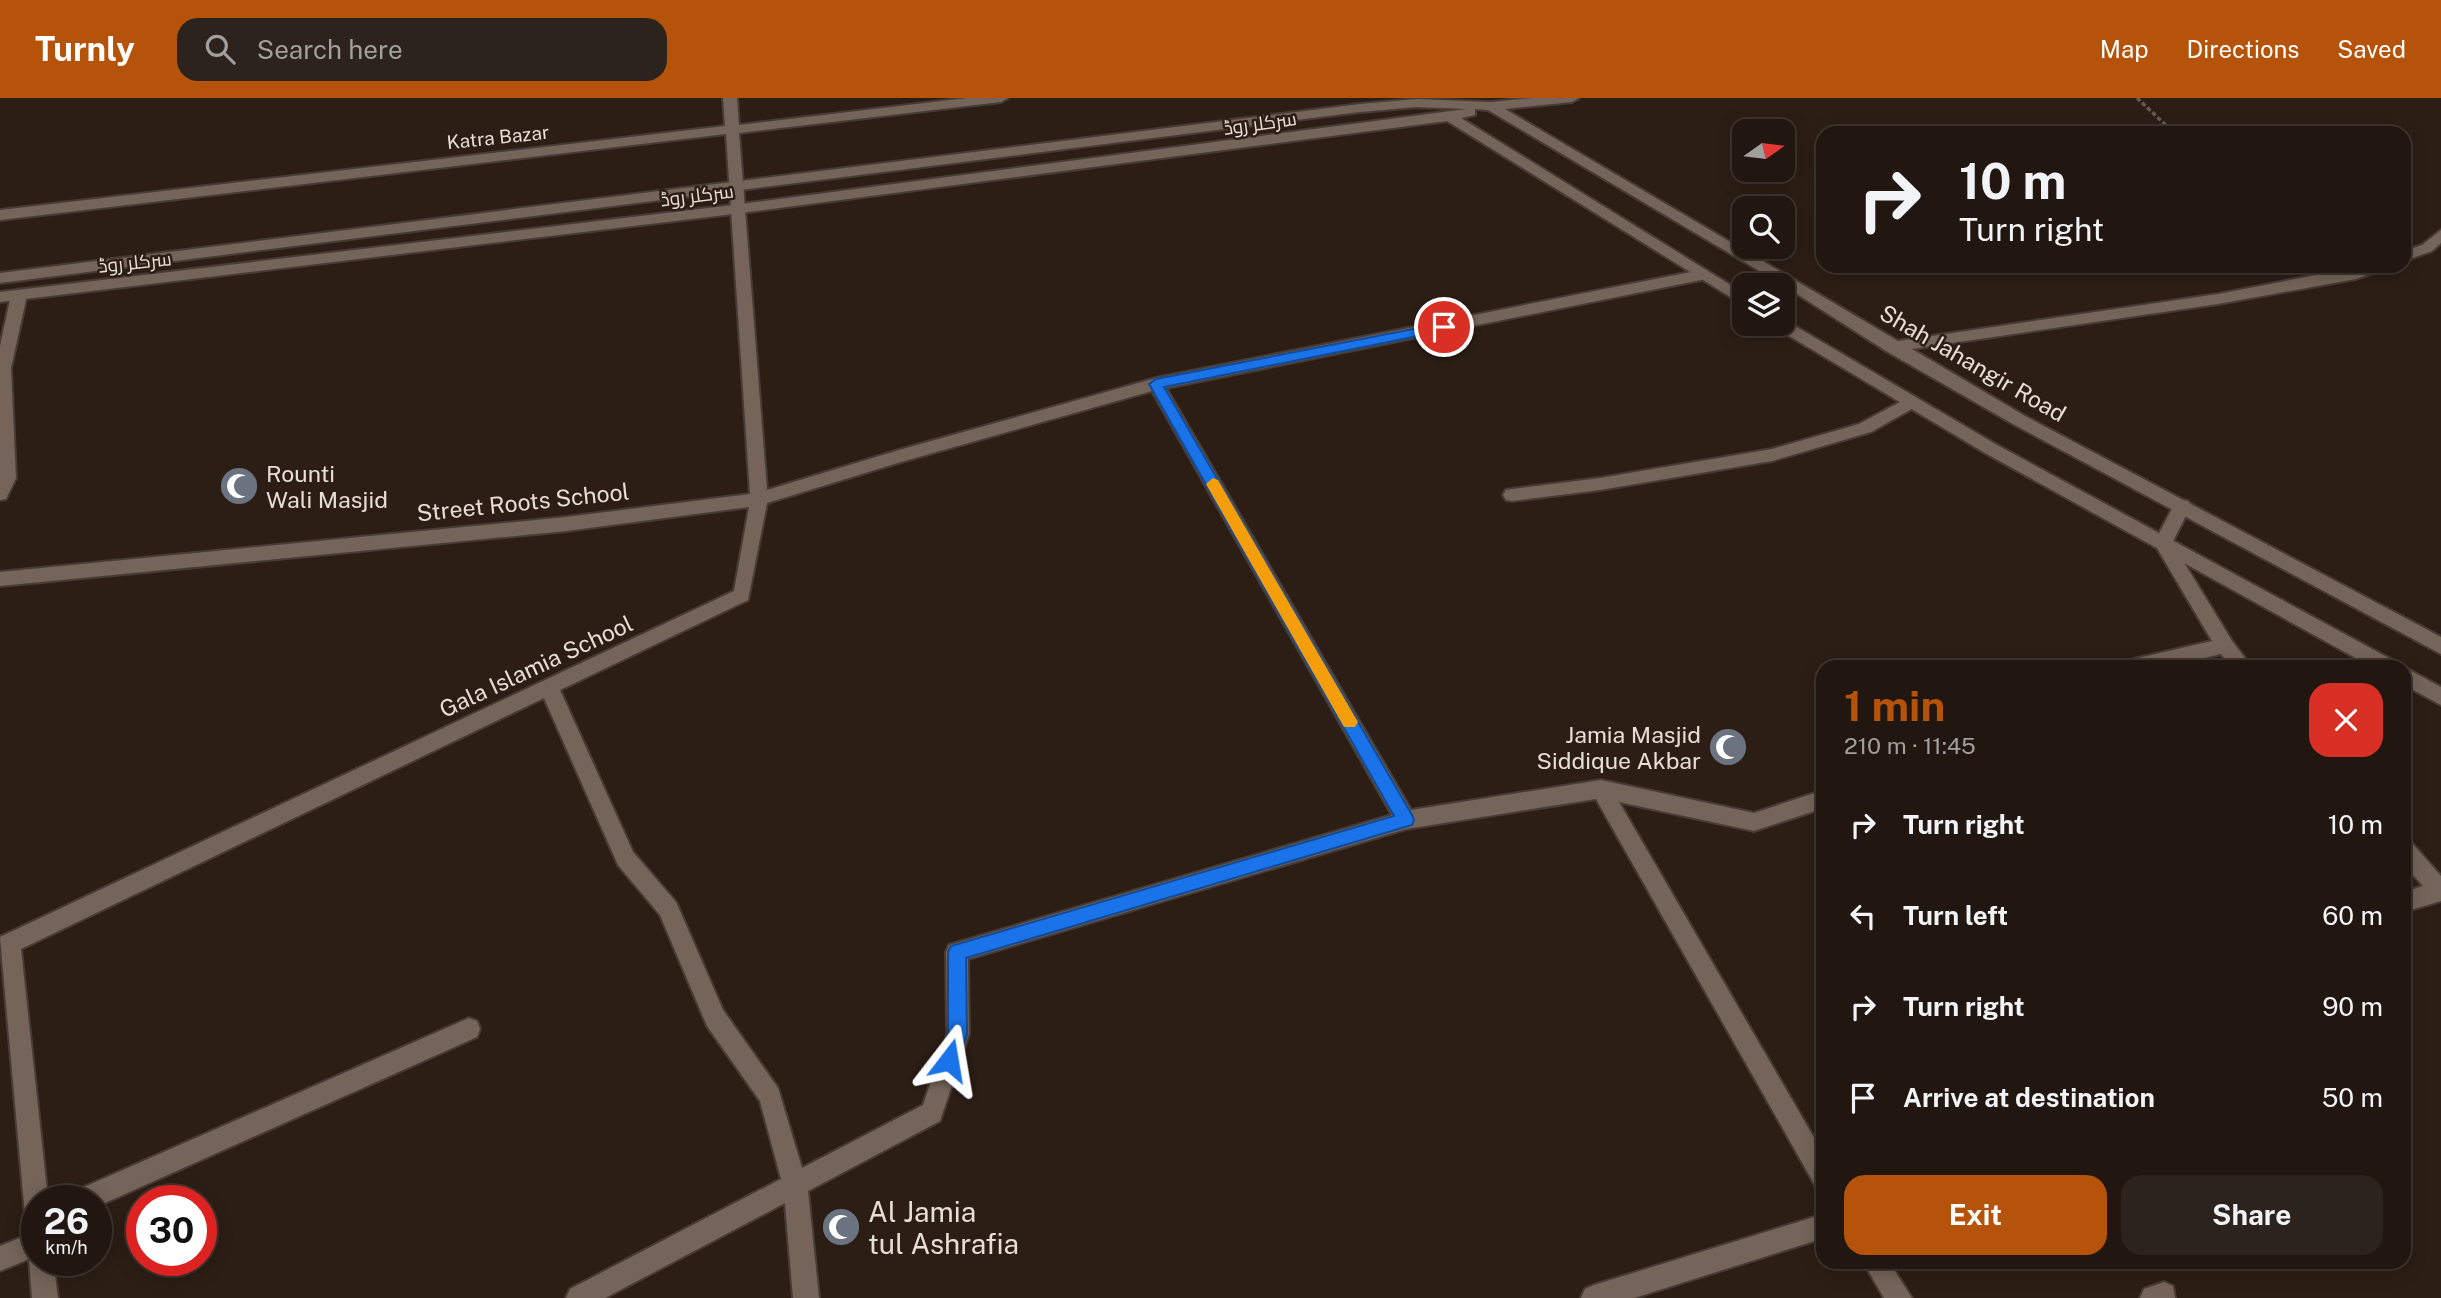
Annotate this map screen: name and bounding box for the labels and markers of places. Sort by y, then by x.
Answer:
pin [1414,297,1474,357]
place label: Rounti Wali Masjid [266,460,388,513]
mosque icon: Rounti Wali Masjid [218,465,260,507]
place label: Jamia Masjid Siddique Akbar [1537,721,1701,774]
mosque icon: Jamia Masjid Siddique Akbar [1707,726,1749,768]
place label: Al Jamia tul Ashrafia [868,1195,1019,1260]
mosque icon: Al Jamia tul Ashrafia [820,1206,862,1248]

